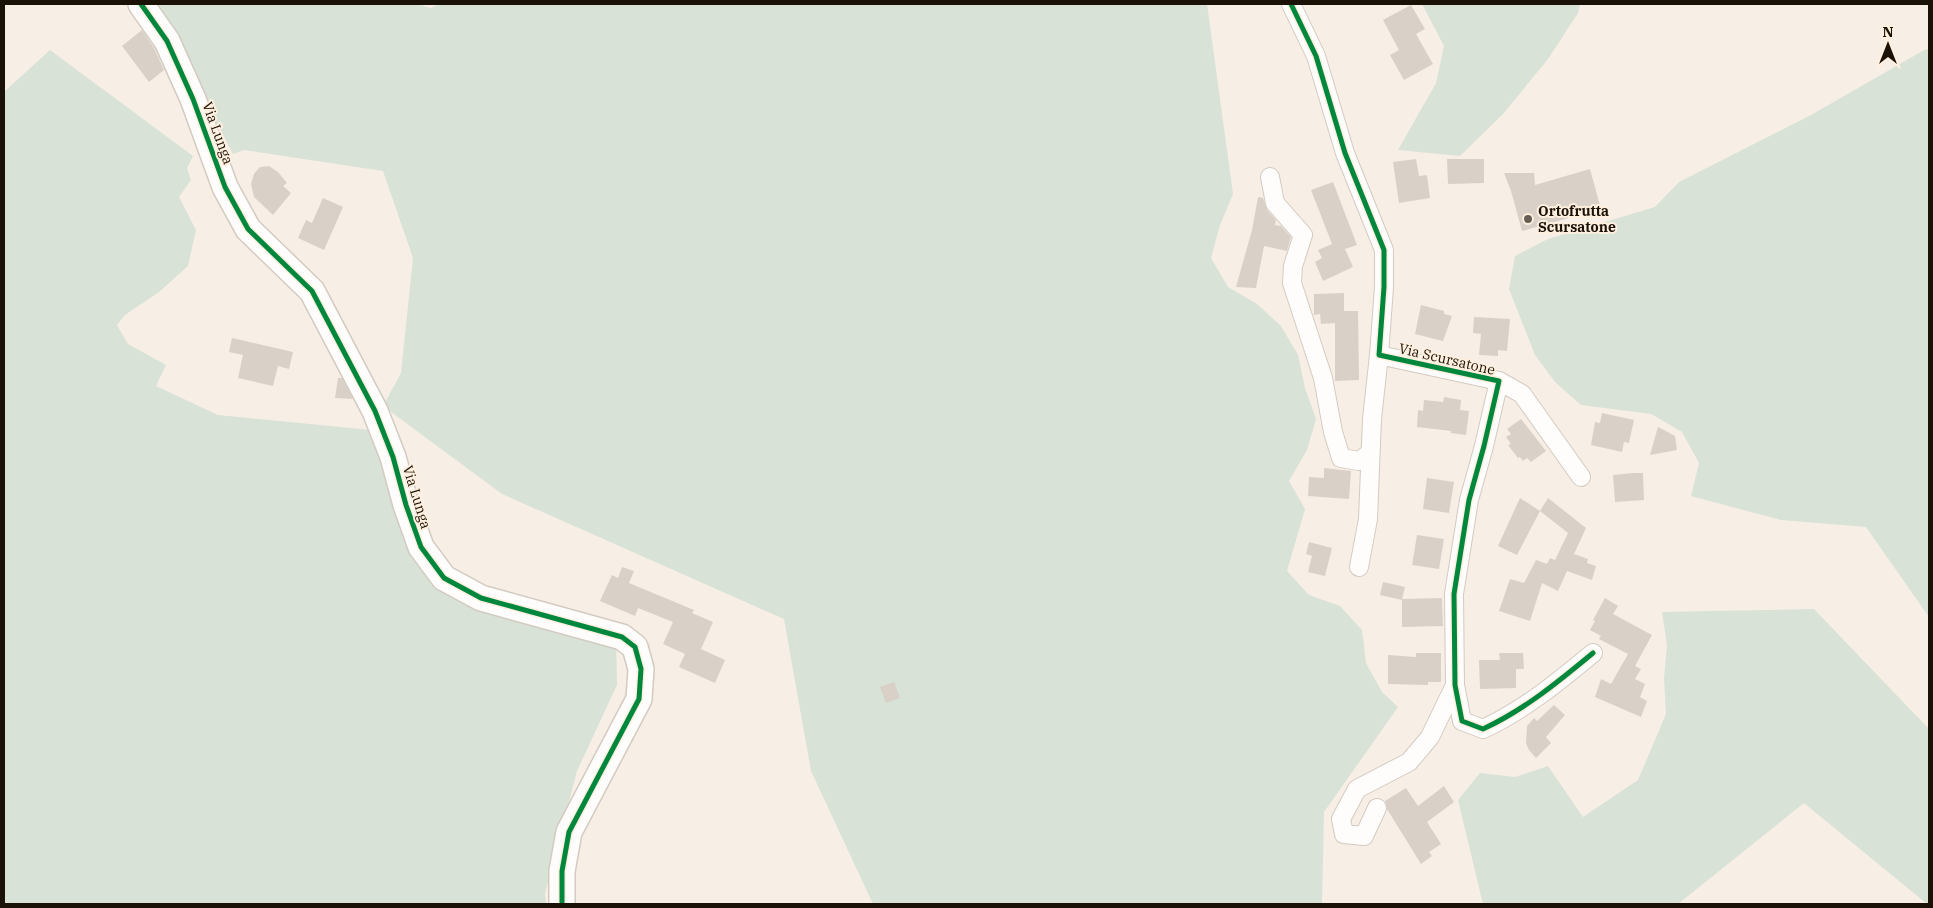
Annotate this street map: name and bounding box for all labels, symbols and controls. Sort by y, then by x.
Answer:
north arrow [1863,20,1913,70]
text: N [1882,23,1894,41]
street label: Via Lunga [198,99,238,167]
place label: Ortofrutta Scursatone [1538,202,1616,236]
marker: Ortofrutta Scursatone [1522,213,1534,225]
street label: Via Scursatone [1397,339,1497,379]
street label: Via Lunga [399,463,435,531]

